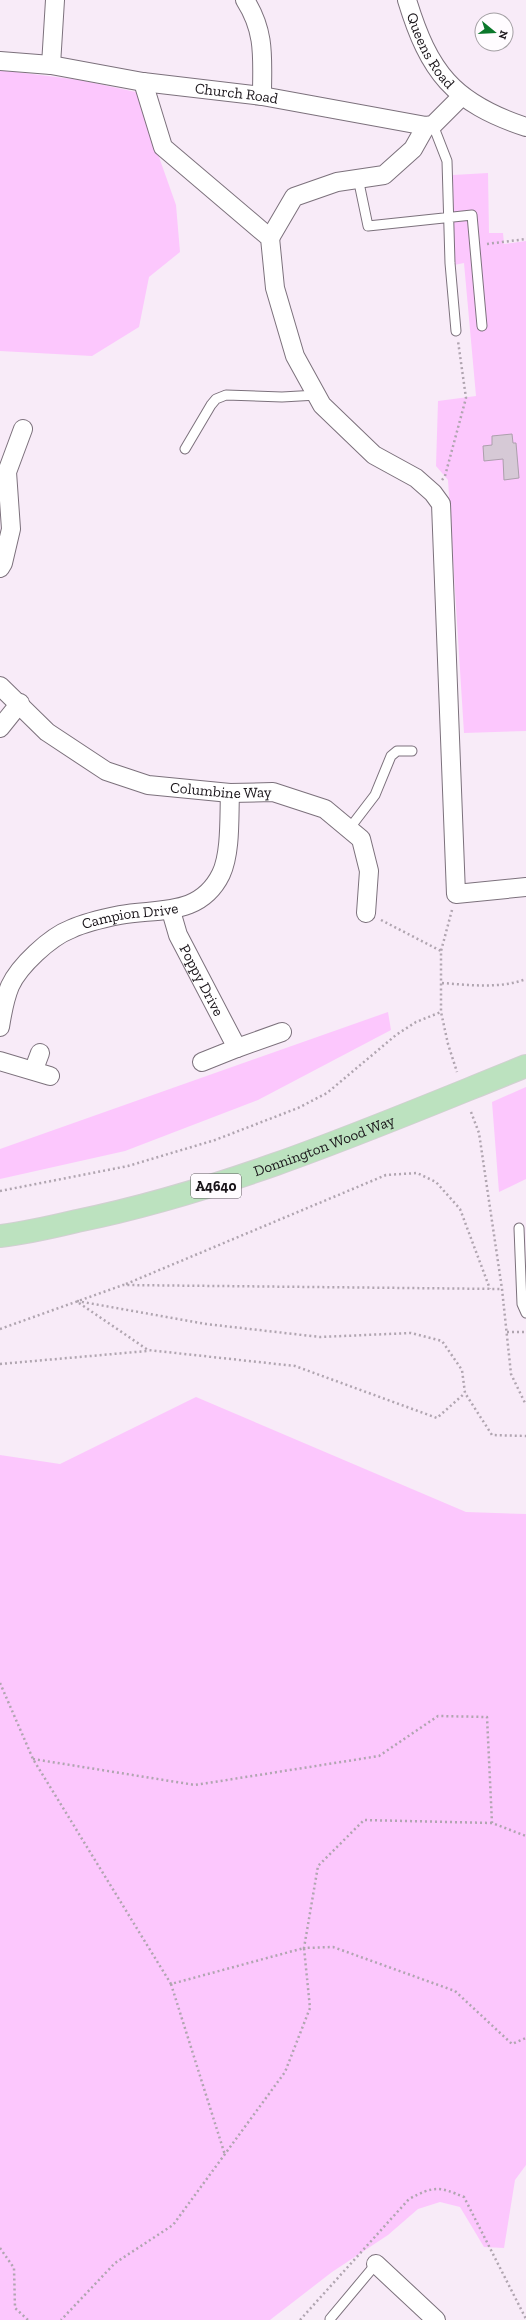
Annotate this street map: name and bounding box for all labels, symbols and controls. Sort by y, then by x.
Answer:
street label: Queens Road [403,10,459,93]
north arrow [474,12,514,52]
text: N [495,29,511,42]
street label: Church Road [194,79,280,108]
street label: Columbine Way [169,778,272,802]
street label: Campion Drive [80,899,180,933]
street label: Poppy Drive [176,941,228,1019]
street label: Donnington Wood Way [251,1111,397,1180]
road number: A4640 [191,1174,241,1198]

